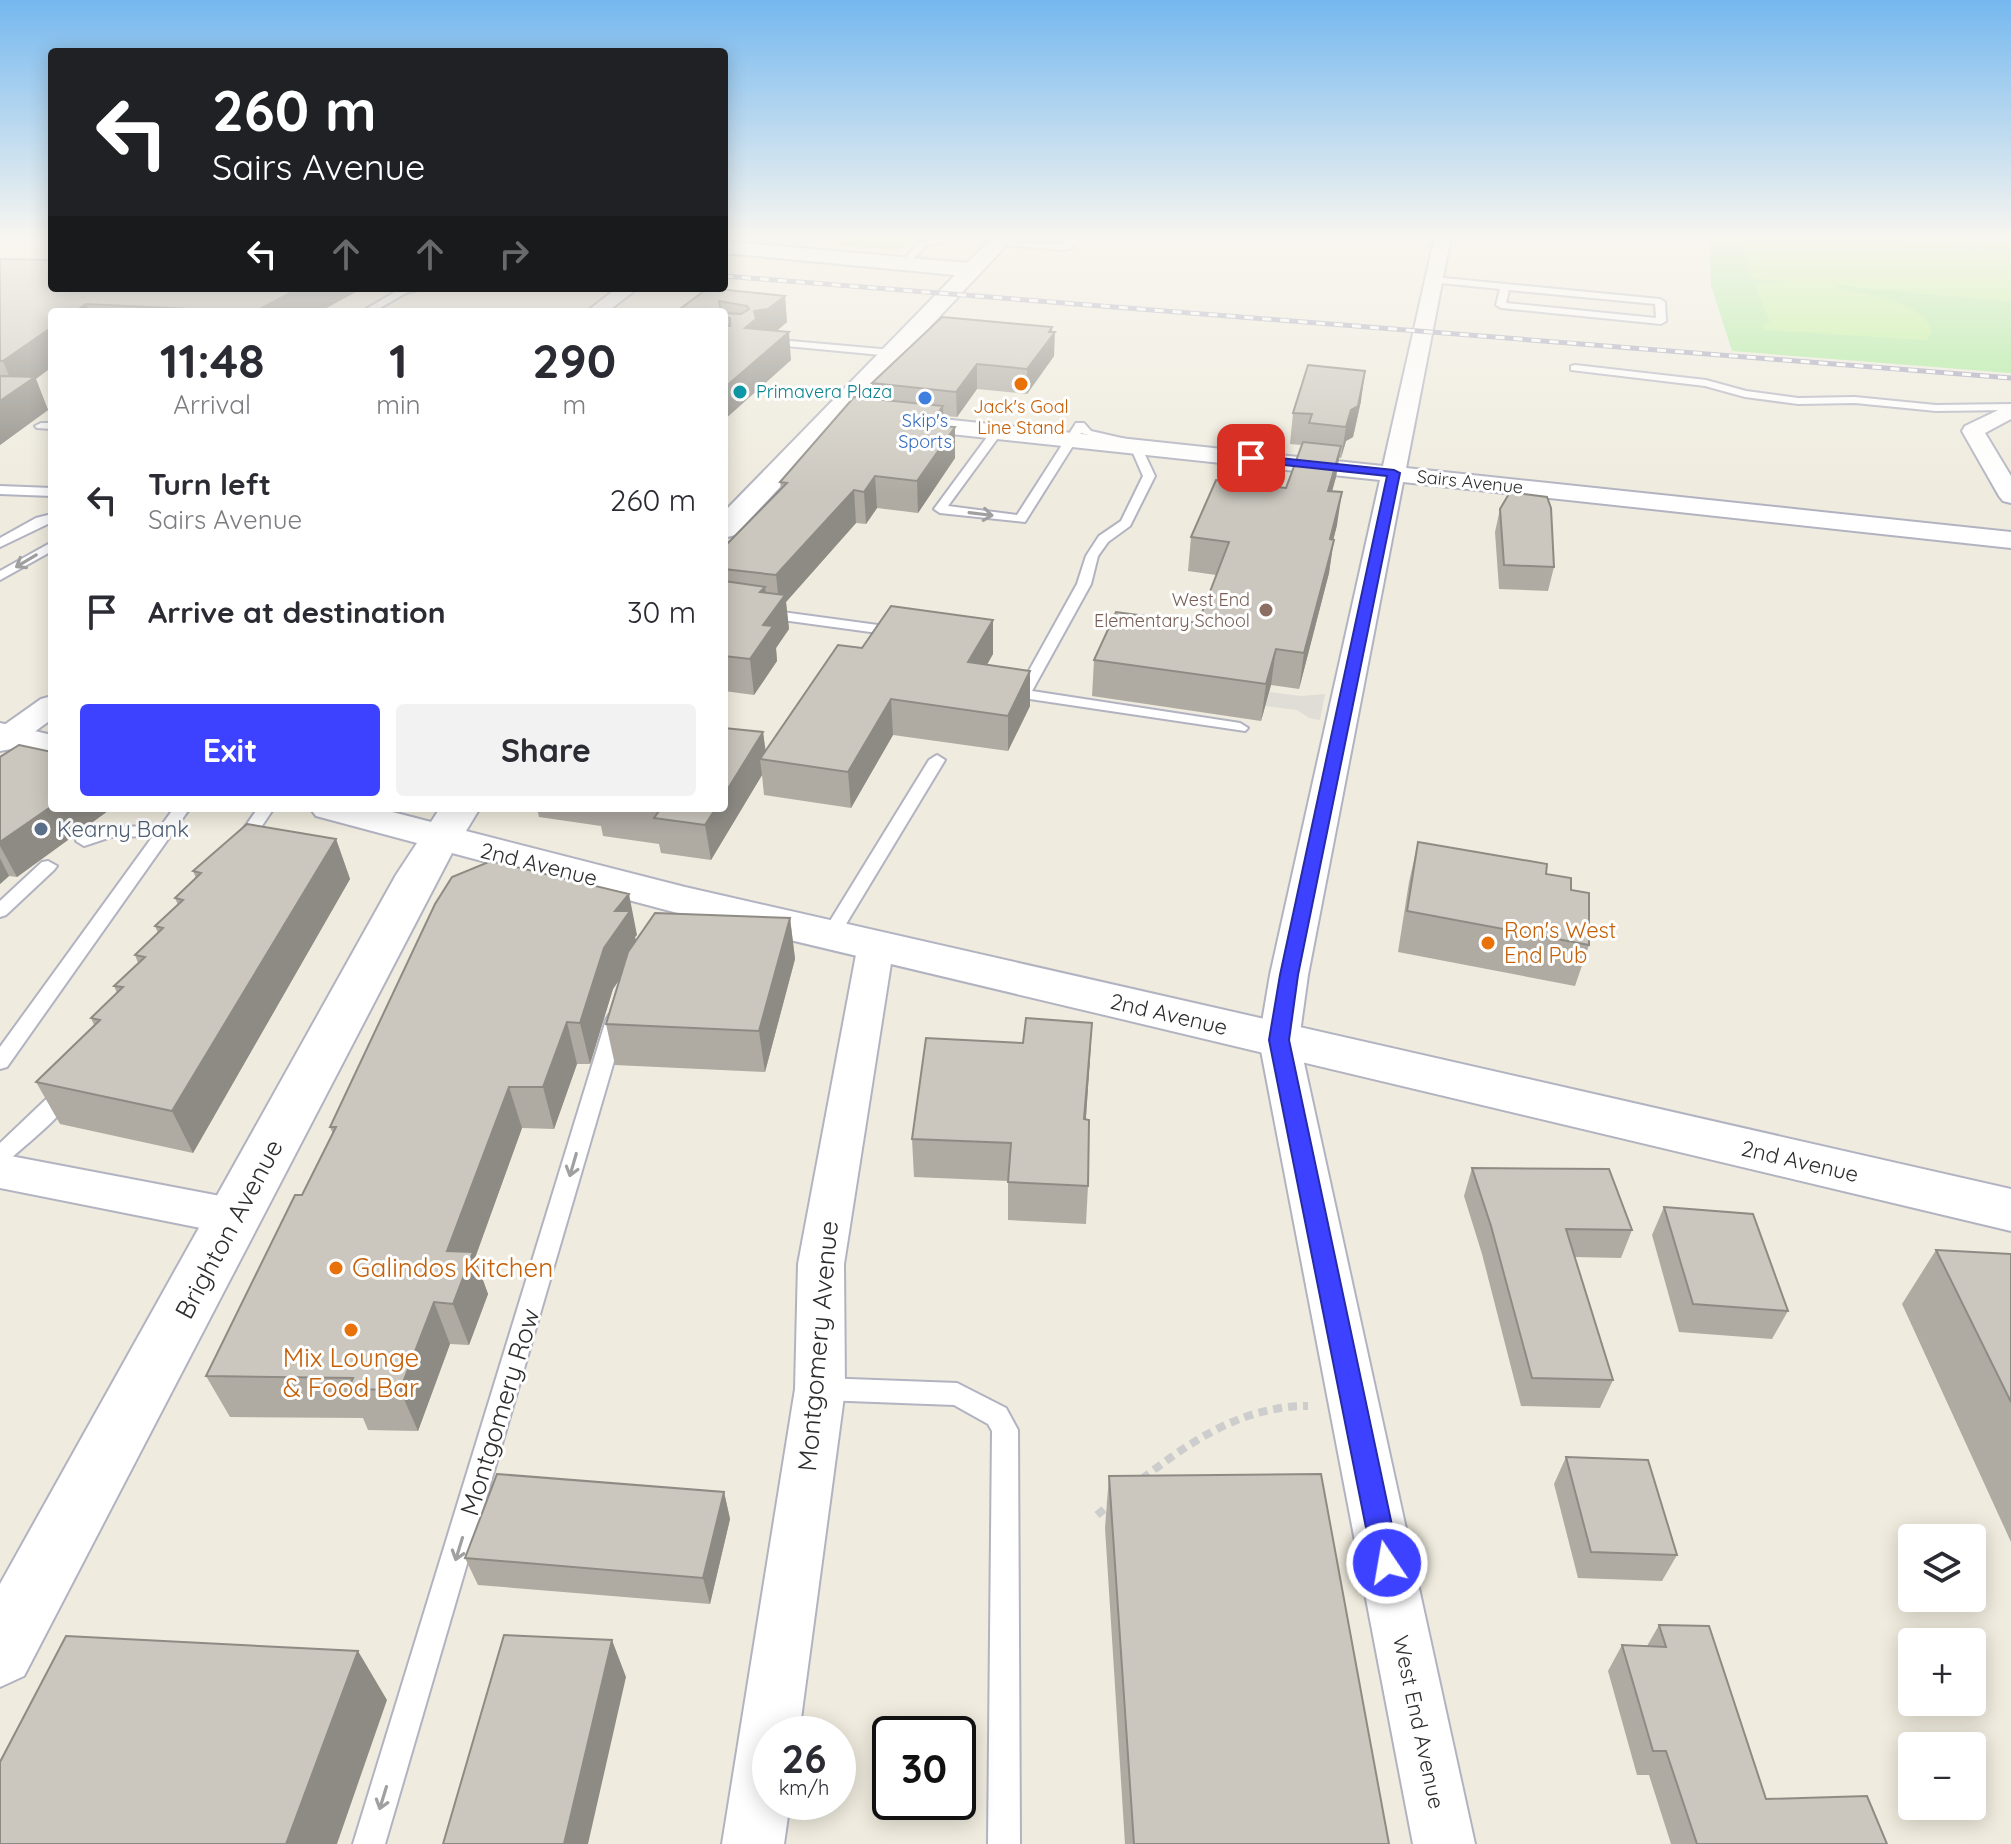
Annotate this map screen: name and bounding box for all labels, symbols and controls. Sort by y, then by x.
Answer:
text: 260 m [212,75,377,145]
icon: left [80,80,184,184]
text: Sairs Avenue [212,144,425,189]
icon: left [240,232,284,276]
icon: ahead [324,232,368,276]
icon: ahead [408,232,452,276]
icon: right [492,232,536,276]
text: 11:48 [160,330,265,390]
text: 1 [389,330,408,390]
text: 290 [532,330,616,390]
marker: Jack's Goal Line Stand [1012,375,1030,393]
place label: Primavera Plaza [756,380,892,403]
marker: Primavera Plaza [731,383,749,401]
text: Arrival [173,388,251,421]
text: min [376,388,421,421]
text: m [562,388,586,421]
marker: Skip's Sports [916,389,934,407]
place label: Jack's Goal Line Stand [973,395,1069,439]
place label: Skip's Sports [898,409,952,453]
pin [1217,424,1285,492]
icon: arrive [1229,436,1273,480]
street label: Sairs Avenue [1416,464,1524,499]
text: Turn left [148,465,271,503]
icon: left [80,478,124,522]
text: 260 m [610,481,696,519]
text: Sairs Avenue [148,503,302,536]
one-way arrow [967,507,993,522]
one-way arrow [15,553,38,569]
place label: West End Elementary School [1094,588,1250,632]
icon: arrive [80,590,124,634]
text: Arrive at destination [148,593,446,631]
text: 30 m [627,593,696,631]
marker: West End Elementary School [1257,601,1275,619]
button: Exit [80,704,380,796]
button: Share [396,704,696,796]
place label: Kearny Bank [57,815,189,843]
marker: Kearny Bank [32,820,50,838]
street label: 2nd Avenue [478,836,600,892]
place label: Ron's West End Pub [1504,916,1616,969]
marker: Ron's West End Pub [1479,934,1497,952]
street label: 2nd Avenue [1108,987,1230,1041]
street label: Brighton Avenue [167,1133,290,1324]
street label: 2nd Avenue [1739,1134,1861,1188]
one-way arrow [565,1152,580,1178]
street label: Montgomery Avenue [790,1219,845,1473]
place label: Galindos Kitchen [352,1251,553,1284]
marker: Galindos Kitchen [327,1259,345,1277]
street label: Montgomery Row [452,1304,547,1520]
marker: Mix Lounge & Food Bar [342,1321,360,1339]
place label: Mix Lounge & Food Bar [283,1341,419,1404]
position arrow [1345,1521,1429,1605]
map controls [1898,1524,1986,1820]
button: layers [1898,1524,1986,1612]
one-way arrow [451,1535,466,1561]
button: + [1898,1628,1986,1716]
street label: West End Avenue [1387,1633,1451,1811]
speed limit sign: 30 [872,1716,976,1820]
button: − [1898,1732,1986,1820]
text: 26 [782,1733,826,1783]
text: km/h [779,1775,829,1800]
one-way arrow [375,1784,390,1810]

